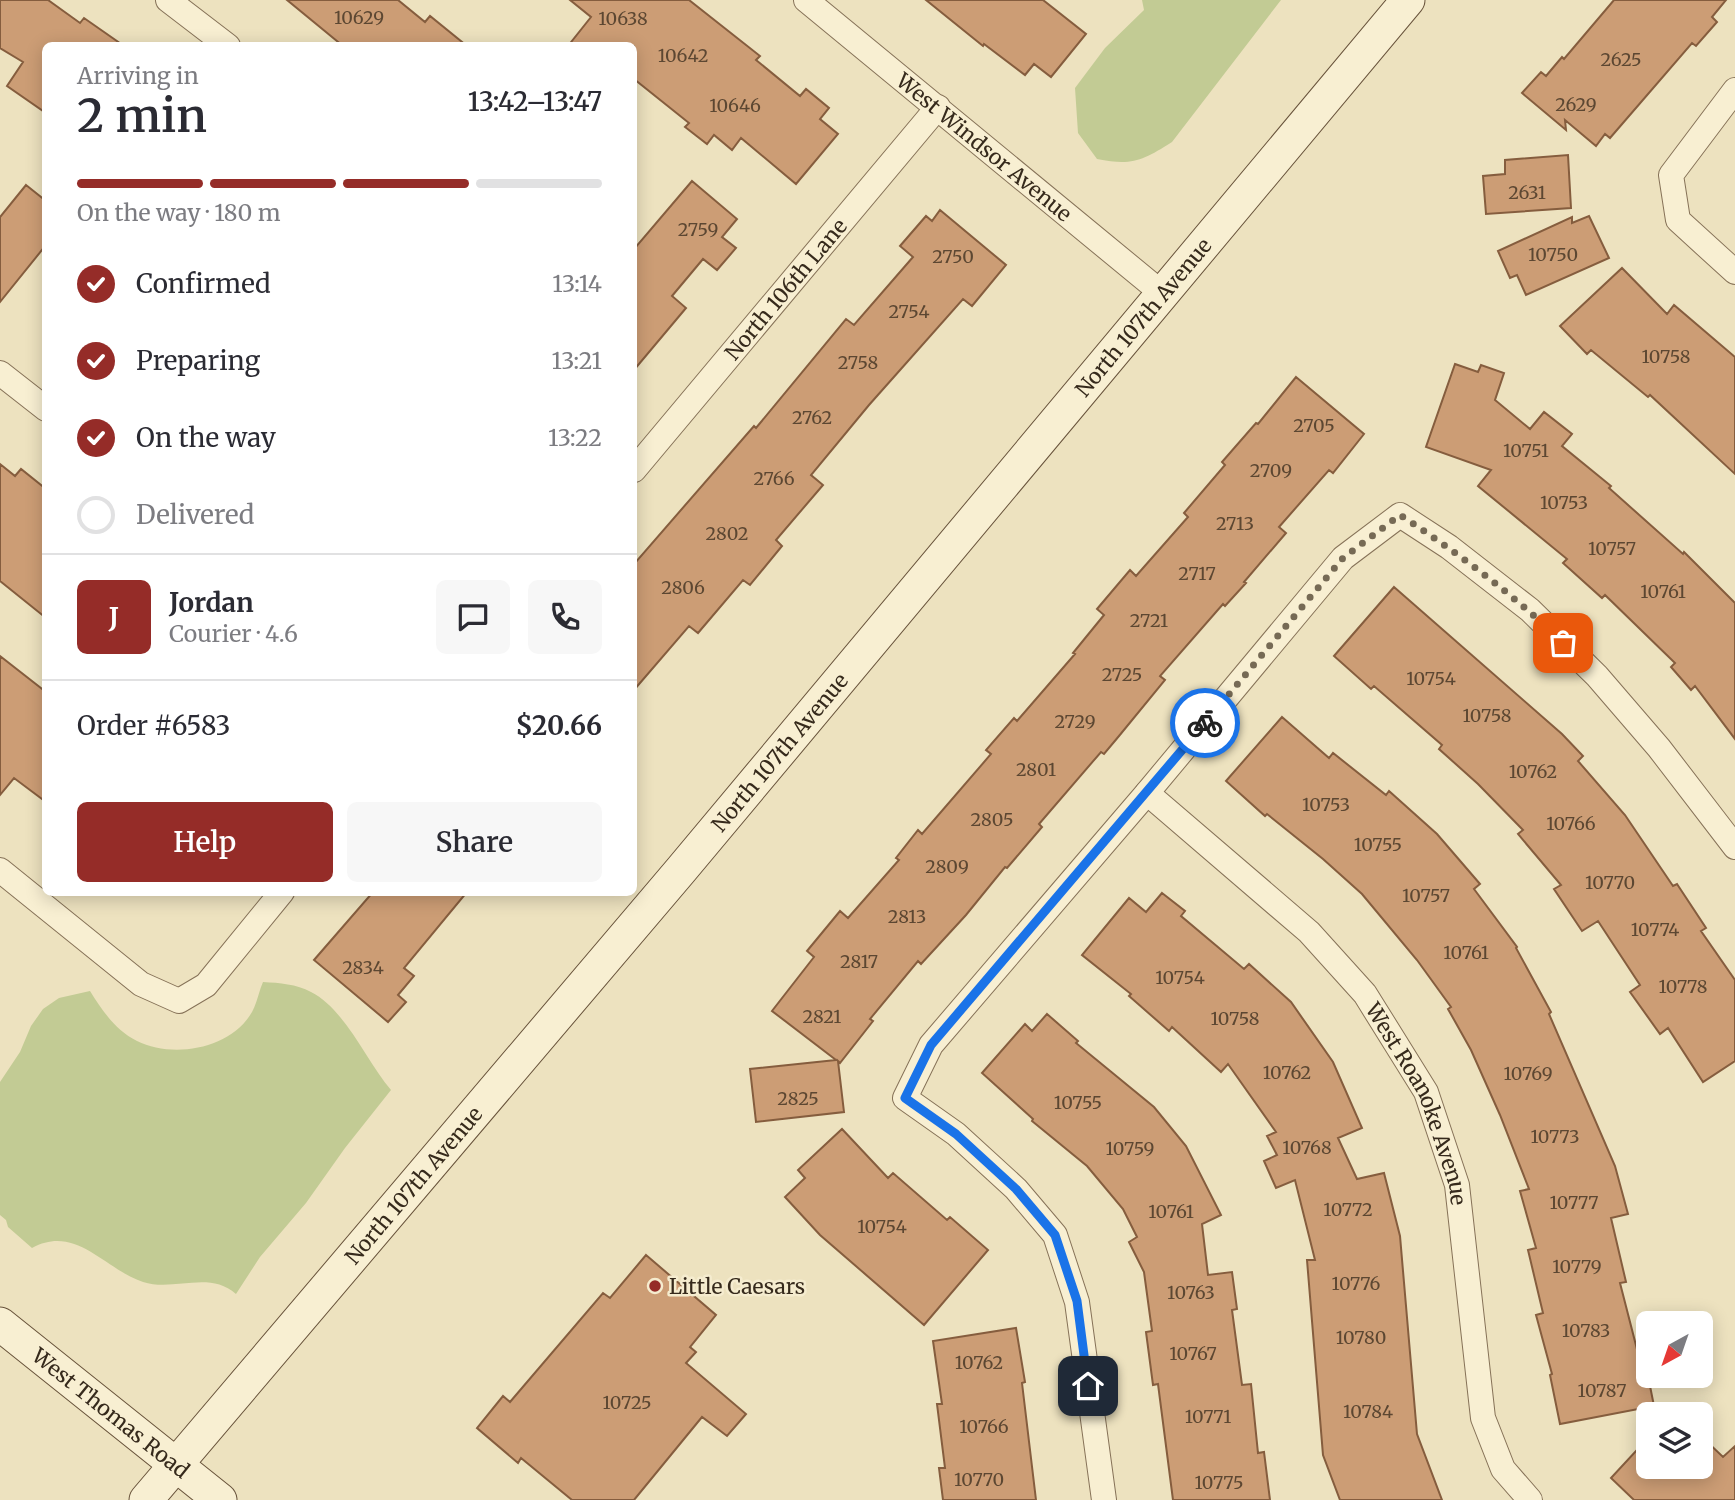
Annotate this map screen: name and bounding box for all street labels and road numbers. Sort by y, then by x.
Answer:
street label: West Windsor Avenue [890,66,1078,227]
street label: North 106th Lane [719,213,852,365]
street label: North 107th Avenue [1069,232,1217,402]
street label: North 107th Avenue [705,667,853,837]
street label: West Roanoke Avenue [1360,996,1473,1207]
street label: North 107th Avenue [339,1101,488,1270]
street label: West Thomas Road [26,1341,195,1484]

